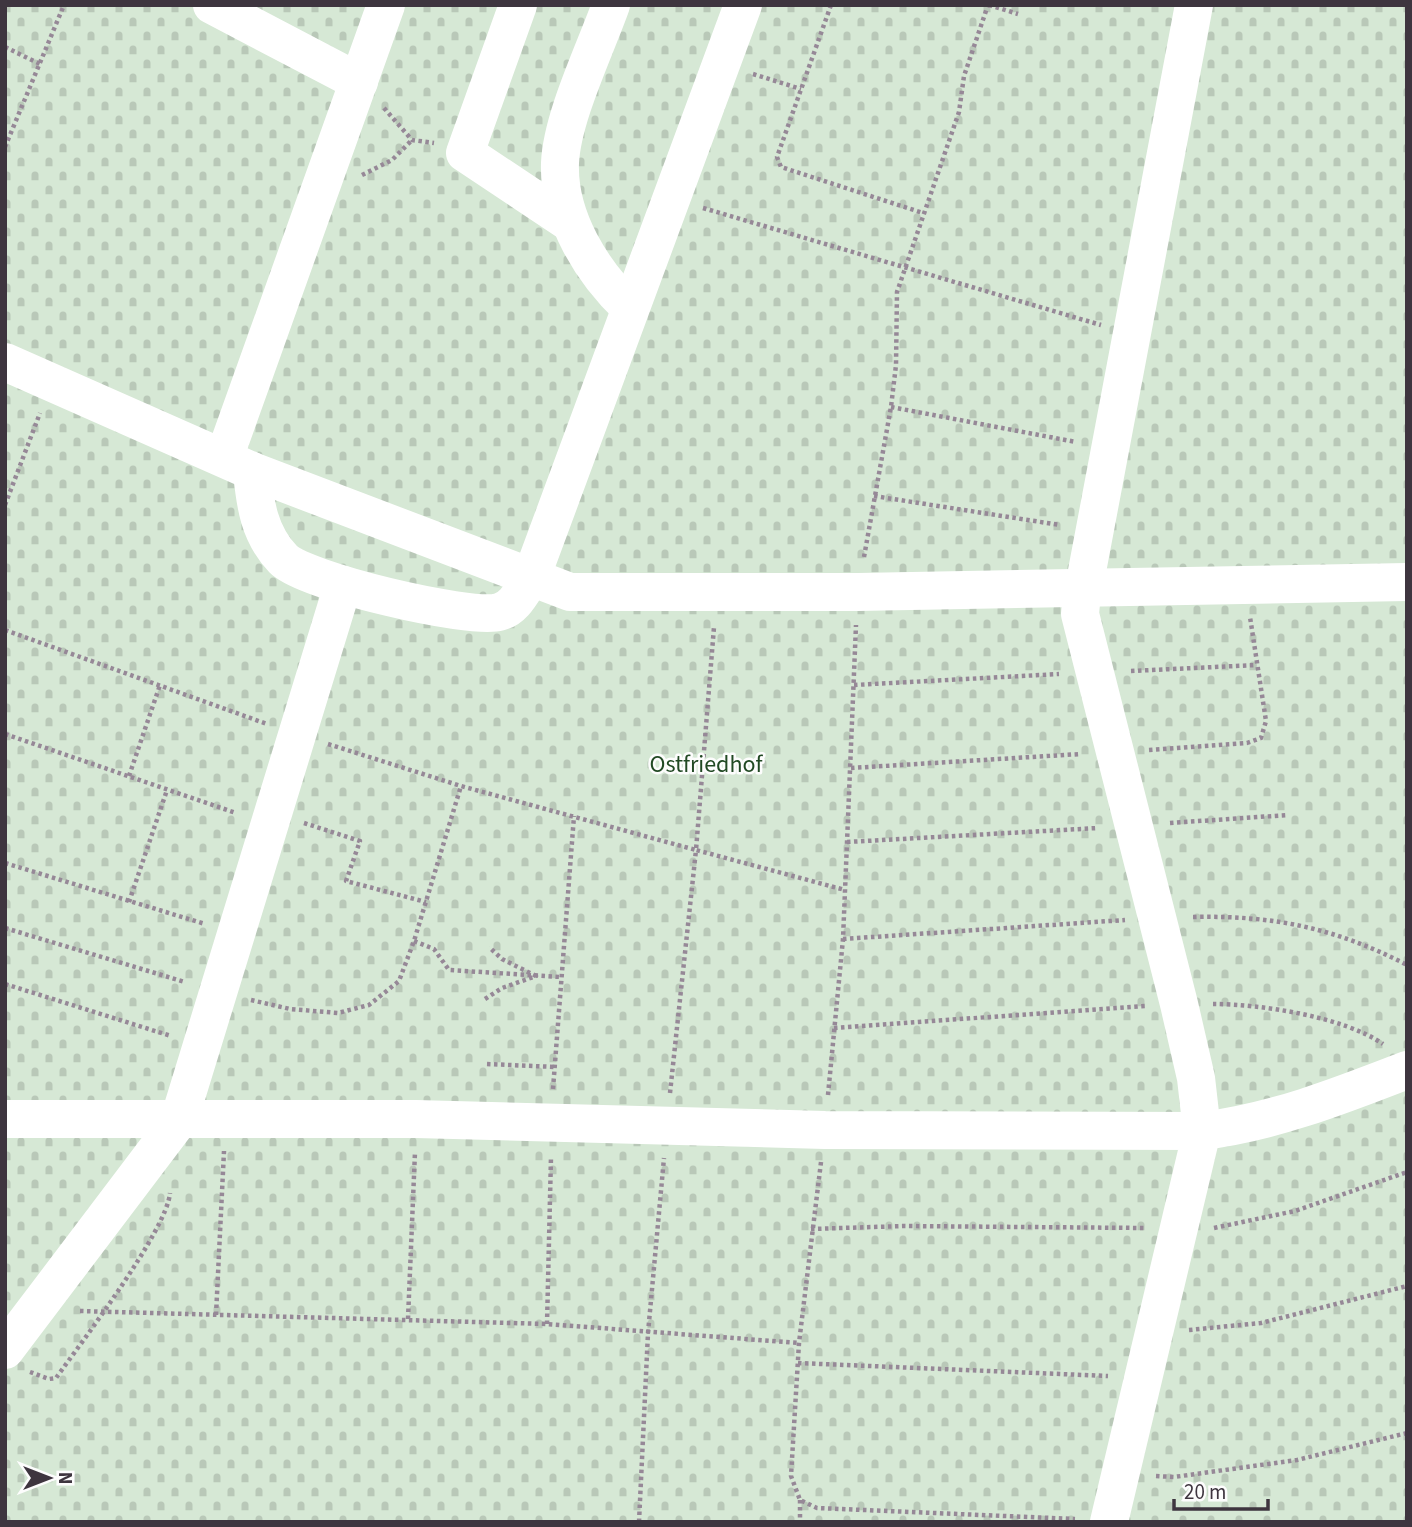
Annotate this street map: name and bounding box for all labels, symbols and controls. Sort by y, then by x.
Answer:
park label: Ostfriedhof [650,747,763,782]
north arrow [14,1443,84,1513]
scale bar [1174,1468,1268,1512]
text: N [51,1472,78,1484]
text: 20 m [1184,1477,1226,1507]

